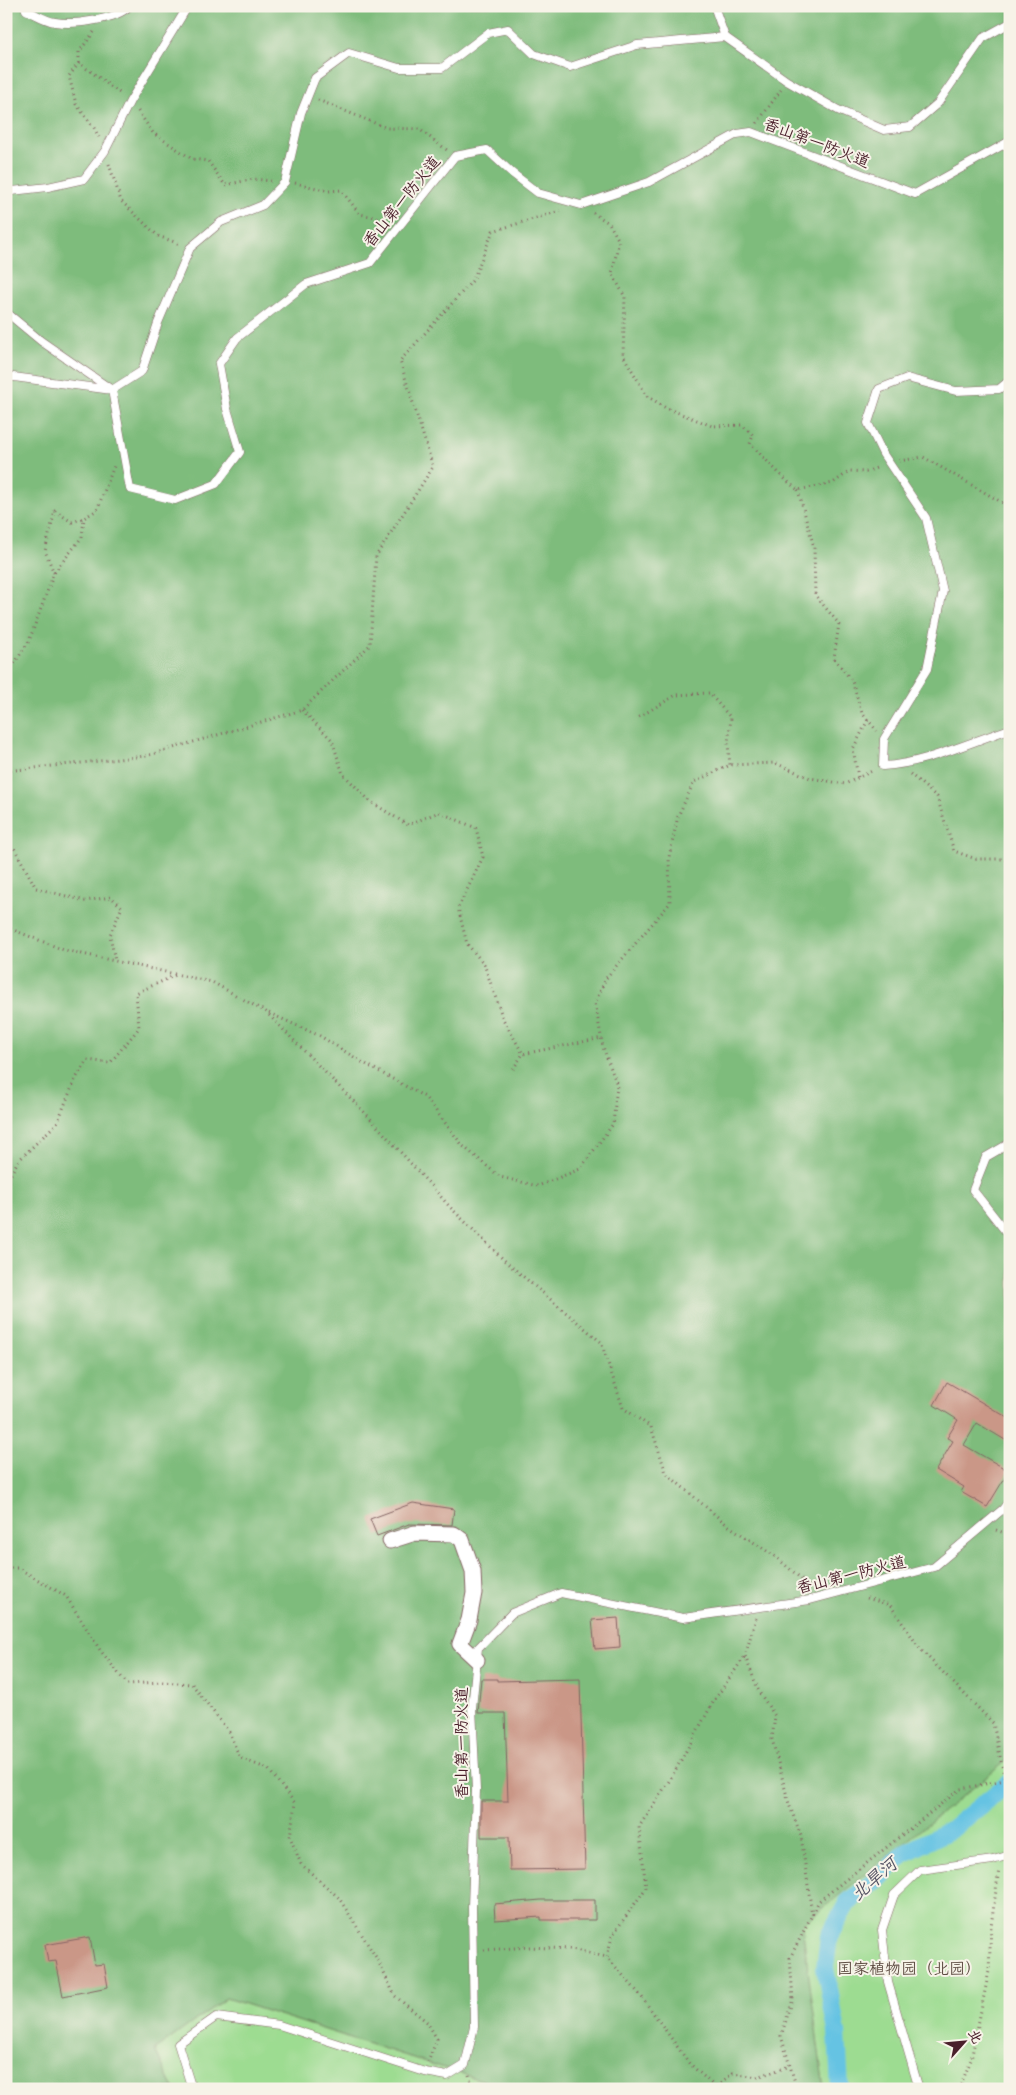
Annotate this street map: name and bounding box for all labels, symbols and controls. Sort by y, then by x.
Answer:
street label: 香山第一防火道 [760,113,873,175]
street label: 香山第一防火道 [358,151,447,253]
street label: 香山第一防火道 [794,1551,909,1601]
street label: 香山第一防火道 [451,1687,475,1799]
water label: 北旱河 [846,1851,906,1908]
park label: 国家植物园（北园） [837,1958,981,1982]
north arrow [938,2018,988,2068]
text: 北 [962,2026,987,2048]

